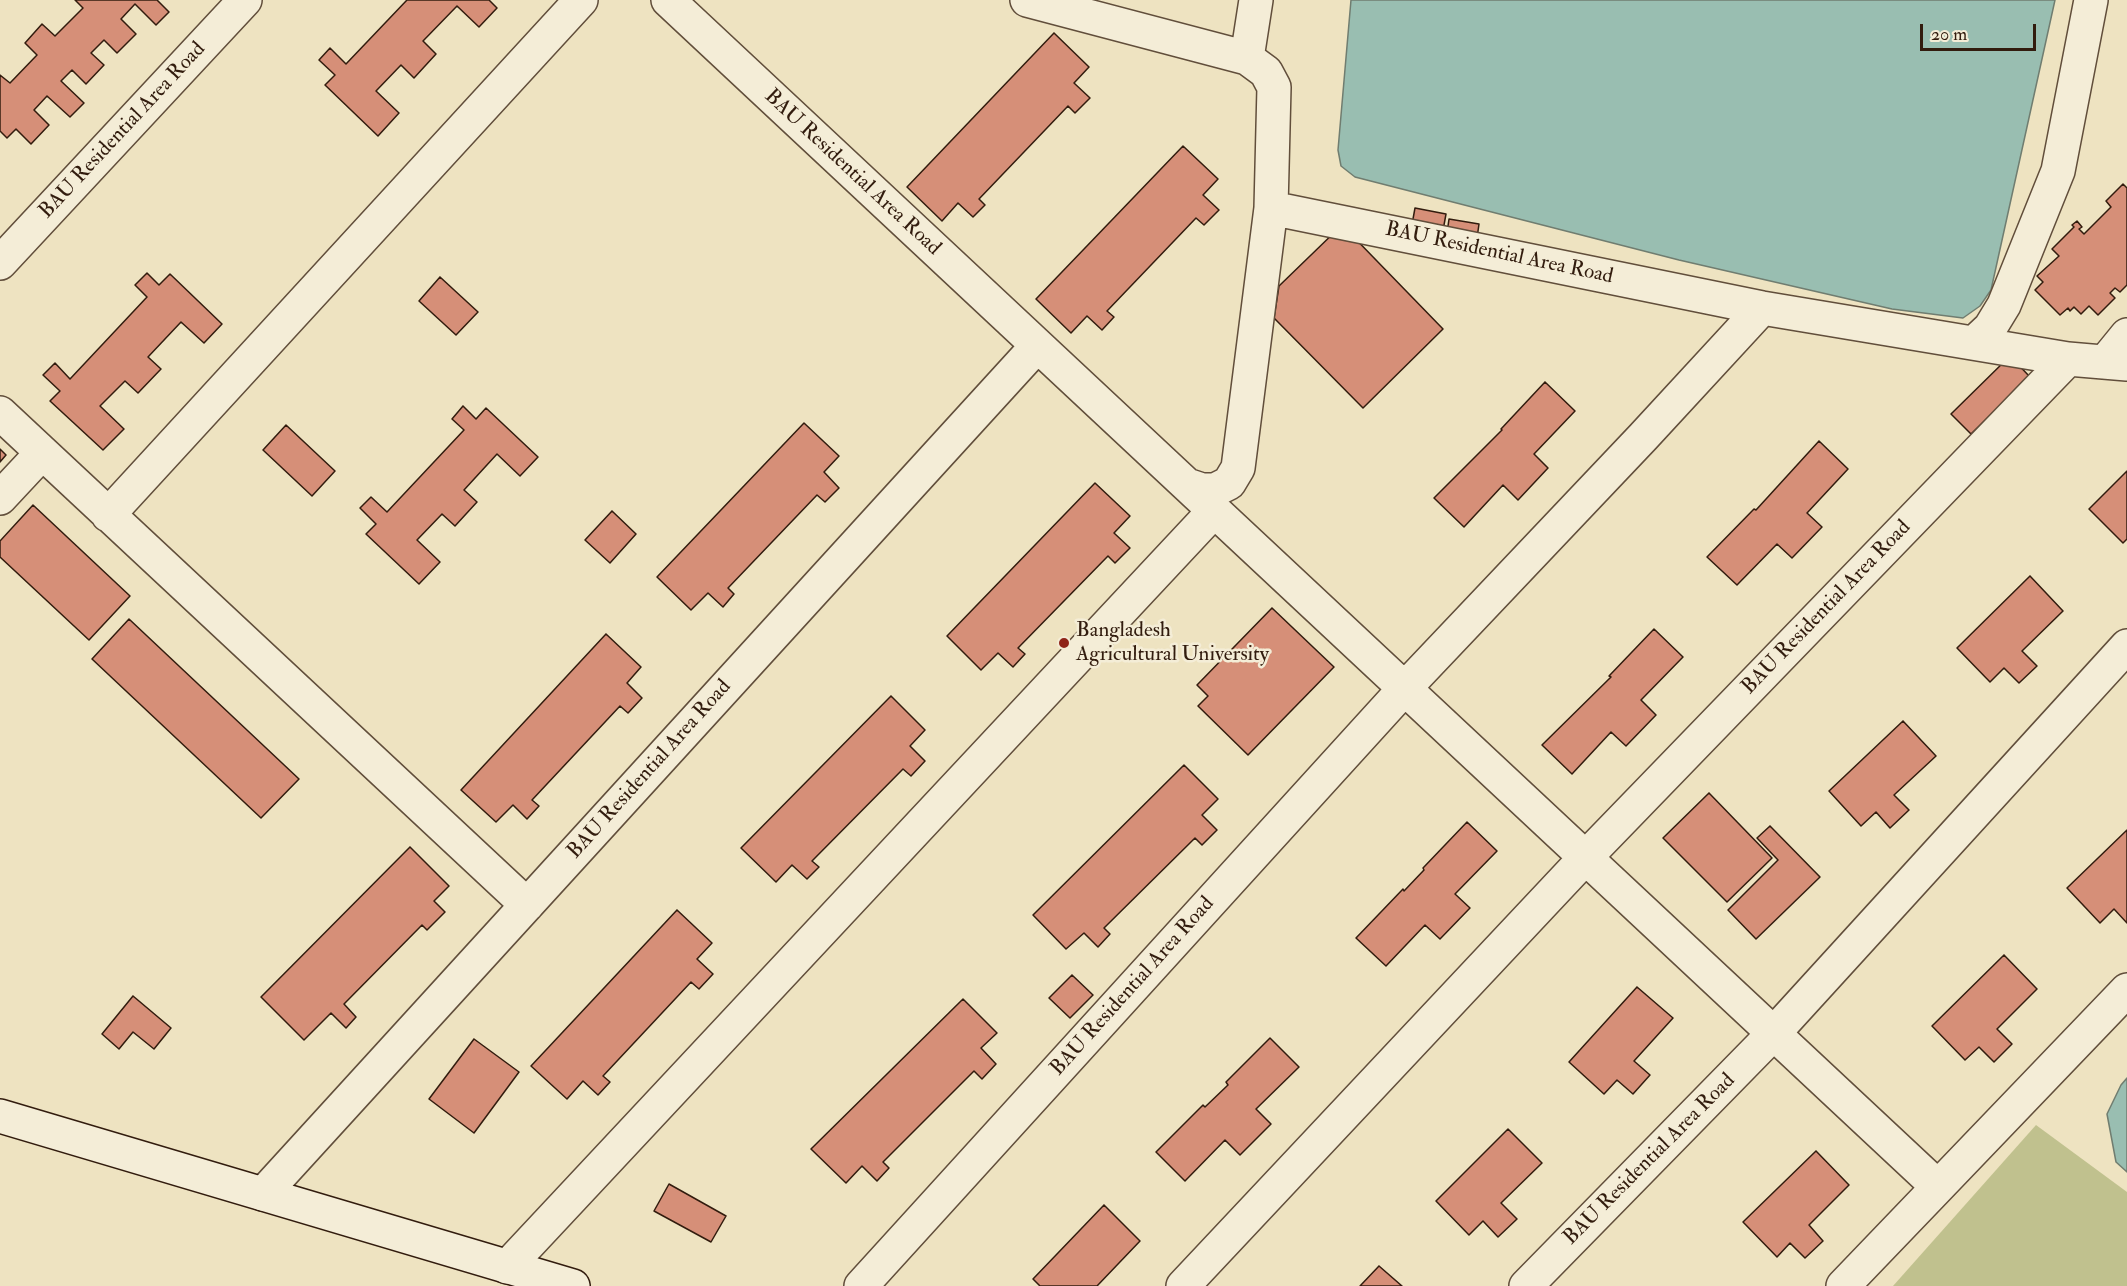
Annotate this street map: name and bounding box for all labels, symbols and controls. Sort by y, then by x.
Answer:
scale bar [1923,12,2038,50]
text: 20 m [1931,23,1967,46]
street label: BAU Residential Area Road [35,37,211,225]
street label: BAU Residential Area Road [758,85,946,261]
street label: BAU Residential Area Road [1383,218,1615,290]
street label: BAU Residential Area Road [1737,516,1917,700]
place label: Bangladesh Agricultural University [1076,618,1269,668]
marker: Bangladesh Agricultural University [1057,636,1071,650]
street label: BAU Residential Area Road [563,675,737,865]
street label: BAU Residential Area Road [1046,892,1220,1082]
street label: BAU Residential Area Road [1559,1069,1741,1251]

